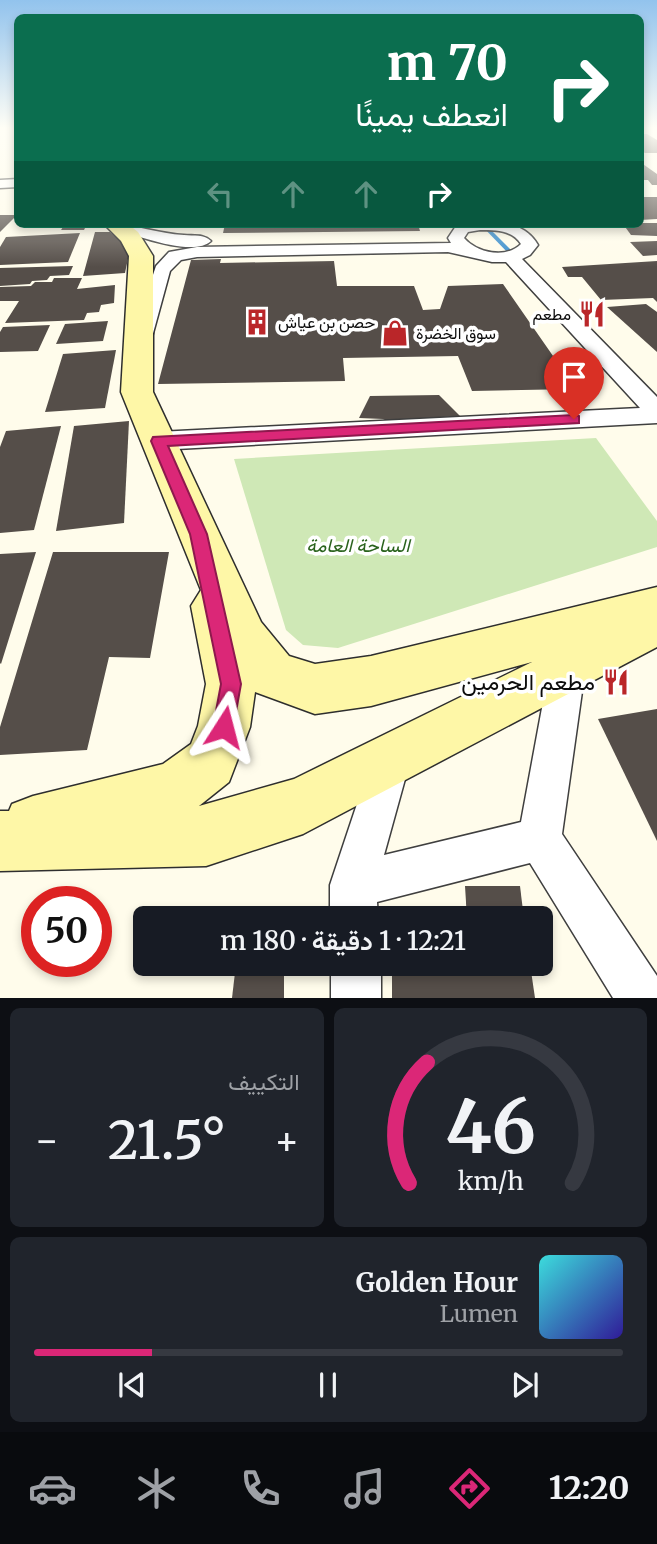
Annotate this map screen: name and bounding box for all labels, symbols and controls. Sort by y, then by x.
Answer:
text: 70 m [387,32,508,93]
icon: right [532,42,623,133]
text: انعطف يمينًا [355,95,508,135]
icon: left [201,175,239,213]
icon: ahead [274,175,312,213]
icon: ahead [347,175,385,213]
icon: right [420,175,458,213]
restaurant icon: مطعم [577,299,607,329]
place label: مطعم [532,304,571,325]
building icon: حصن بن عياش [242,307,272,337]
place label: حصن بن عياش [278,312,375,333]
shop icon: سوق الخضرة [380,318,410,348]
place label: سوق الخضرة [416,323,496,344]
pin [544,347,604,419]
icon: arrive [555,358,593,396]
park label: الساحة العامة [306,533,412,557]
place label: مطعم الحرمين [461,667,595,697]
restaurant icon: مطعم الحرمين [601,667,631,697]
position arrow [187,690,261,764]
speed limit sign: 50 [21,886,112,977]
text: 12:21 · 1 دقيقة · 180 m [220,924,466,957]
text: التكييف [228,1067,300,1096]
text: 46 [445,1082,536,1174]
text: 21.5° [108,1108,226,1173]
text: − [34,1117,59,1164]
text: + [274,1117,300,1164]
text: km/h [457,1165,523,1197]
text: Golden Hour [356,1266,518,1299]
text: Lumen [440,1299,518,1328]
icon: previous [113,1366,151,1404]
icon: pause [309,1366,347,1404]
icon: next [506,1366,544,1404]
icon: car [28,1464,77,1513]
icon: climate [132,1464,181,1513]
icon: phone [236,1464,285,1513]
icon: music [340,1464,389,1513]
icon: directions [445,1464,494,1513]
text: 12:20 [549,1468,629,1508]

